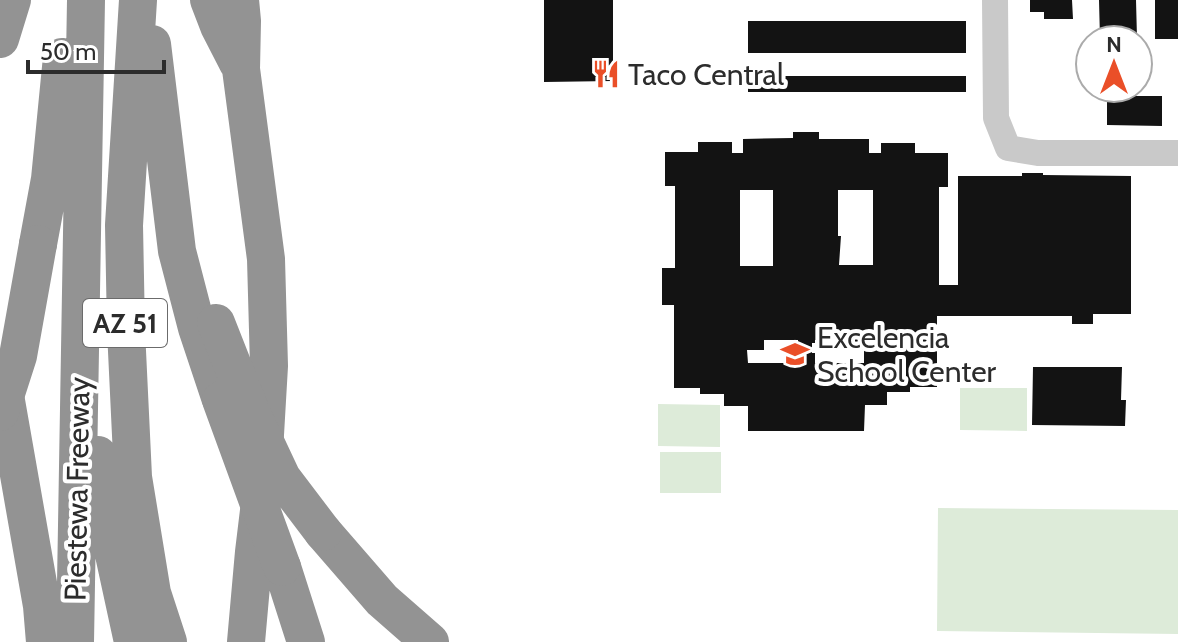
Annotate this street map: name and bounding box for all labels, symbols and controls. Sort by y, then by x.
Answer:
scale bar [28,24,164,74]
north arrow [1074,24,1154,104]
text: N [1106,31,1122,58]
text: 50 m [40,37,96,66]
place label: Taco Central [628,56,784,93]
restaurant icon: Taco Central [591,59,621,89]
road number: AZ 51 [83,299,167,347]
place label: Excelencia School Center [817,319,997,390]
school or university icon: Excelencia School Center [780,339,810,369]
street label: Piestewa Freeway [57,377,97,601]

